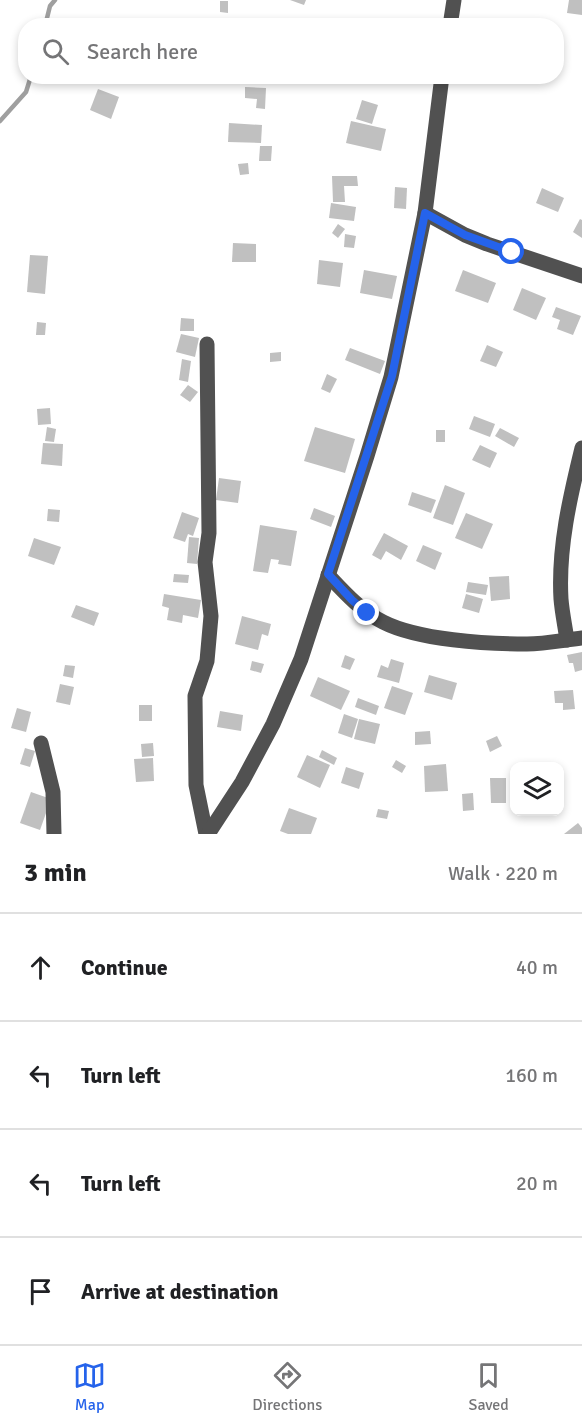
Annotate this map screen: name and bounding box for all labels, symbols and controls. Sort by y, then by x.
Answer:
search box [18,18,564,84]
icon: search [39,35,72,68]
text: Search here [87,38,198,65]
route start [498,238,524,264]
route end [353,599,379,625]
map controls [510,762,564,816]
button: layers [510,762,564,816]
text: 3 min [24,857,87,889]
text: Walk · 220 m [448,861,558,886]
icon: ahead [24,951,57,984]
text: Continue [81,954,168,981]
text: 40 m [516,955,558,980]
icon: left [24,1059,57,1092]
text: Turn left [81,1062,161,1089]
text: 160 m [505,1063,558,1088]
icon: left [24,1167,57,1200]
text: Turn left [81,1170,161,1197]
text: 20 m [516,1171,558,1196]
icon: arrive [24,1275,57,1308]
text: Arrive at destination [81,1278,278,1305]
tab: Map [73,1359,106,1415]
tab: Directions [252,1359,322,1415]
tab: Saved [469,1359,509,1415]

